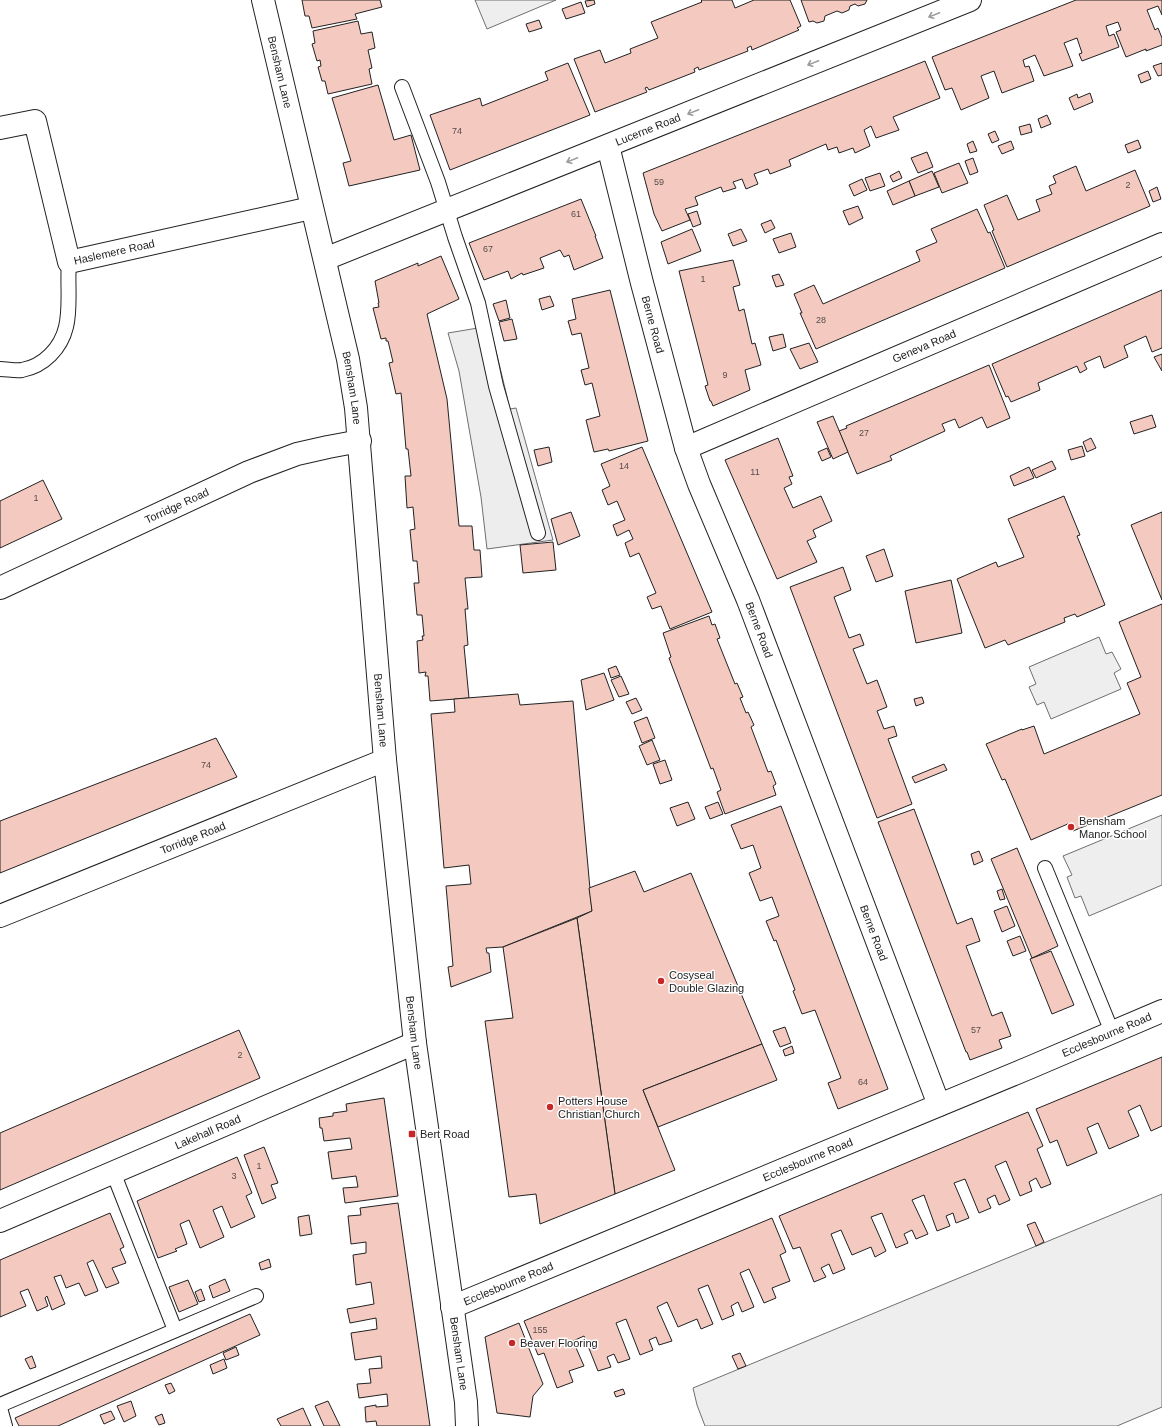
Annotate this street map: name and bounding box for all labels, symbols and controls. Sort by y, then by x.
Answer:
one-way arrow [928,11,940,19]
street label: Bensham Lane [266,35,294,109]
one-way arrow [808,60,820,67]
one-way arrow [687,108,699,116]
street label: Lucerne Road [614,111,682,148]
house number: 74 [452,126,462,136]
one-way arrow [567,157,579,165]
house number: 59 [654,177,664,187]
house number: 2 [1125,180,1131,190]
house number: 61 [571,209,581,219]
street label: Haslemere Road [73,237,156,267]
house number: 67 [483,244,493,254]
house number: 1 [700,274,706,284]
street label: Berne Road [640,294,666,354]
house number: 28 [816,315,826,325]
street label: Geneva Road [890,327,958,365]
street label: Bensham Lane [340,350,363,425]
house number: 9 [722,370,728,380]
house number: 27 [859,428,869,438]
house number: 14 [619,461,629,471]
house number: 11 [750,467,760,477]
street label: Torridge Road [143,486,211,526]
house number: 1 [33,493,39,503]
street label: Berne Road [743,600,775,659]
street label: Bensham Lane [372,673,390,748]
house number: 74 [201,760,211,770]
place label: Bensham Manor School [1079,815,1147,840]
street label: Torridge Road [158,819,227,856]
marker: Bensham Manor School [1066,822,1076,832]
street label: Berne Road [858,903,890,962]
place label: Cosyseal Double Glazing [669,969,744,994]
marker: Cosyseal Double Glazing [656,976,666,986]
street label: Bensham Lane [404,995,425,1070]
street label: Ecclesbourne Road [1060,1010,1153,1059]
house number: 57 [971,1025,981,1035]
house number: 2 [237,1050,243,1060]
house number: 64 [858,1077,868,1087]
place label: Potters House Christian Church [558,1095,640,1120]
marker: Potters House Christian Church [545,1102,555,1112]
street label: Lakehall Road [173,1113,242,1151]
place label: Bert Road [420,1128,470,1140]
marker: Bert Road [407,1129,417,1139]
street label: Ecclesbourne Road [761,1136,854,1184]
house number: 1 [256,1161,262,1171]
house number: 3 [231,1171,237,1181]
street label: Ecclesbourne Road [462,1260,555,1308]
street label: Bensham Lane [448,1316,470,1391]
house number: 155 [532,1325,548,1335]
place label: Beaver Flooring [520,1337,598,1349]
marker: Beaver Flooring [507,1338,517,1348]

